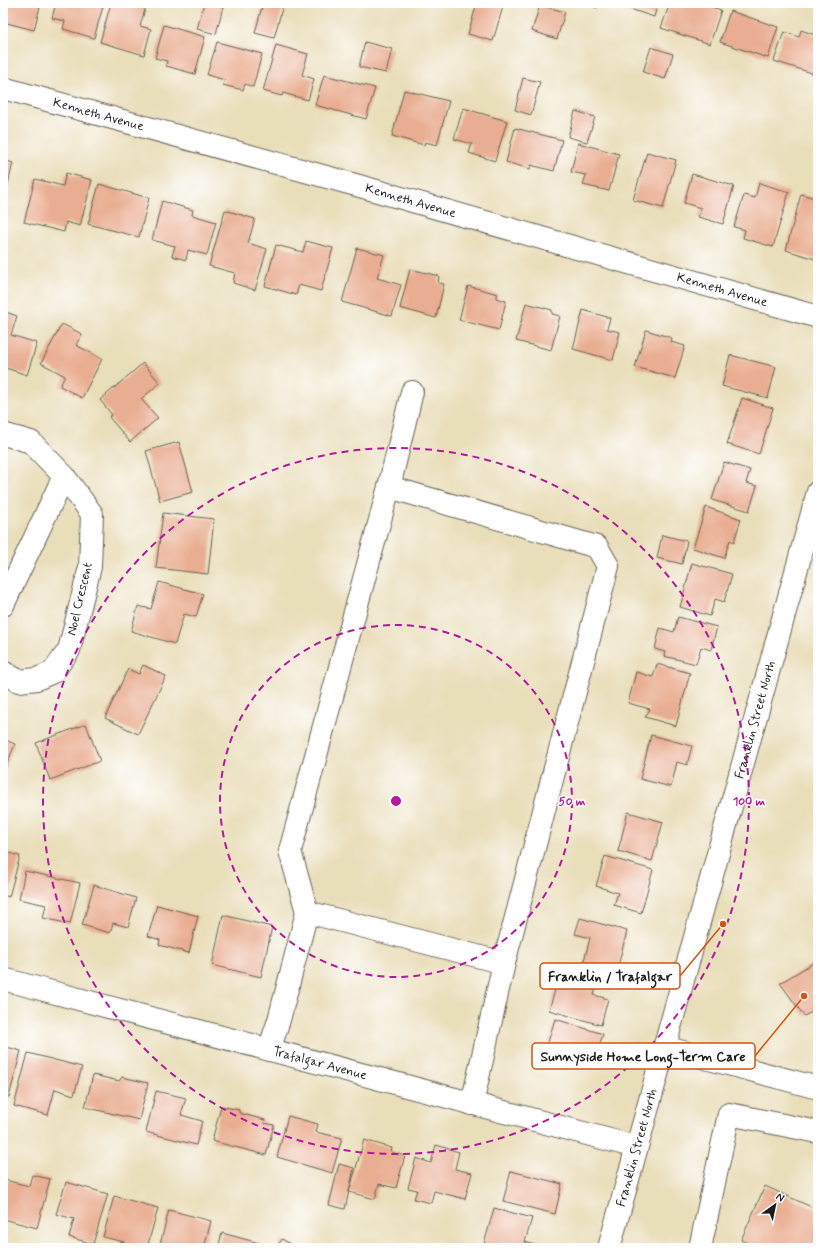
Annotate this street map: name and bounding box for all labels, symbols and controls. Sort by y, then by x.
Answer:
street label: Kenneth Avenue [51,94,146,135]
street label: Kenneth Avenue [363,180,458,222]
street label: Kenneth Avenue [675,269,770,311]
street label: Noel Crescent [63,561,97,637]
street label: Franklin Street North [731,659,779,781]
centre of rings [389,794,403,808]
text: 50 m [559,794,586,810]
text: 100 m [733,794,766,810]
callout: Franklin / Trafalgar [540,963,680,989]
text: Franklin / Trafalgar [548,968,673,989]
street label: Trafalgar Avenue [271,1043,369,1084]
callout: Sunnyside Home Long-Term Care [532,1043,755,1069]
text: Sunnyside Home Long-Term Care [540,1048,746,1069]
street label: Franklin Street North [612,1087,661,1209]
north arrow [755,1185,795,1225]
text: N [773,1190,787,1205]

